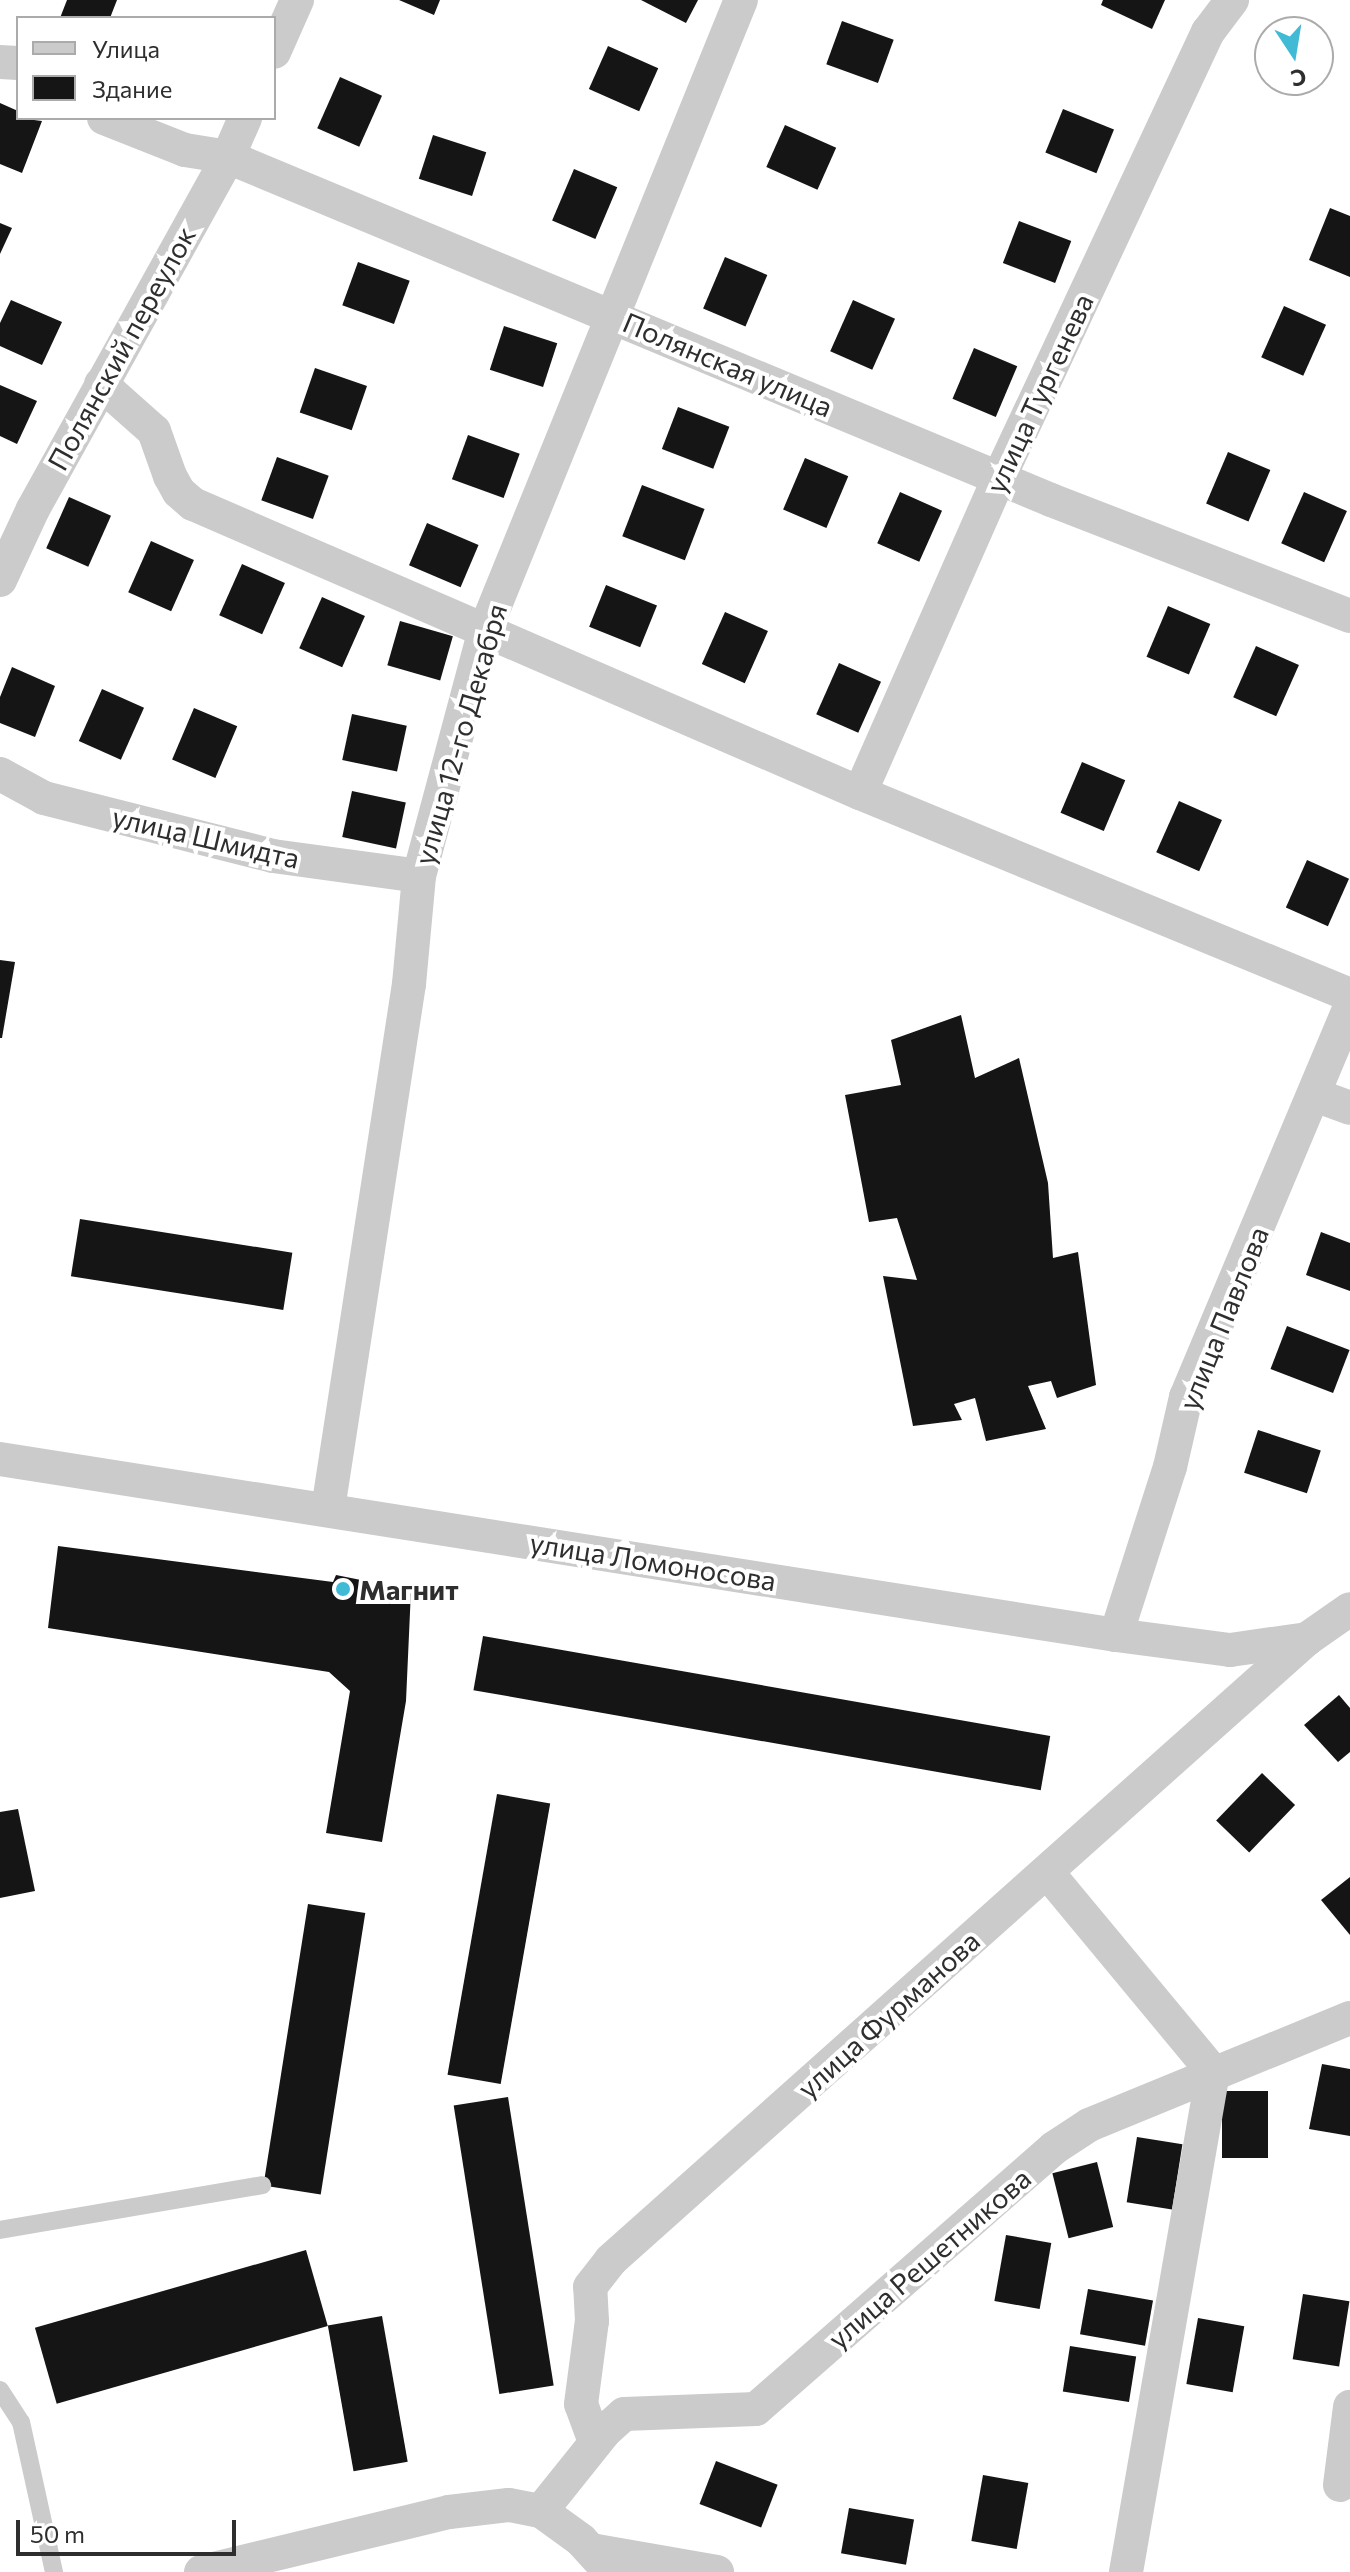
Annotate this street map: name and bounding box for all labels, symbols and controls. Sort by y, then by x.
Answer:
legend [16,16,276,120]
north arrow [1254,16,1334,96]
text: Улица [92,34,160,63]
text: С [1289,63,1309,93]
text: Здание [92,74,172,103]
street label: Полянский переулок [40,220,202,476]
street label: улица Тургенева [978,288,1100,498]
street label: Полянская улица [618,305,838,423]
street label: улица 12-го Декабря [407,600,513,868]
street label: улица Шмидта [109,799,303,875]
street label: улица Павлова [1171,1222,1275,1414]
street label: улица Ломоносова [527,1525,779,1597]
place label: Магнит [359,1572,459,1606]
marker: Магнит [334,1580,352,1598]
street label: улица Фурманова [790,1923,986,2105]
street label: улица Решетникова [821,2161,1037,2355]
scale bar [20,2504,240,2554]
text: 50 m [30,2519,85,2548]

